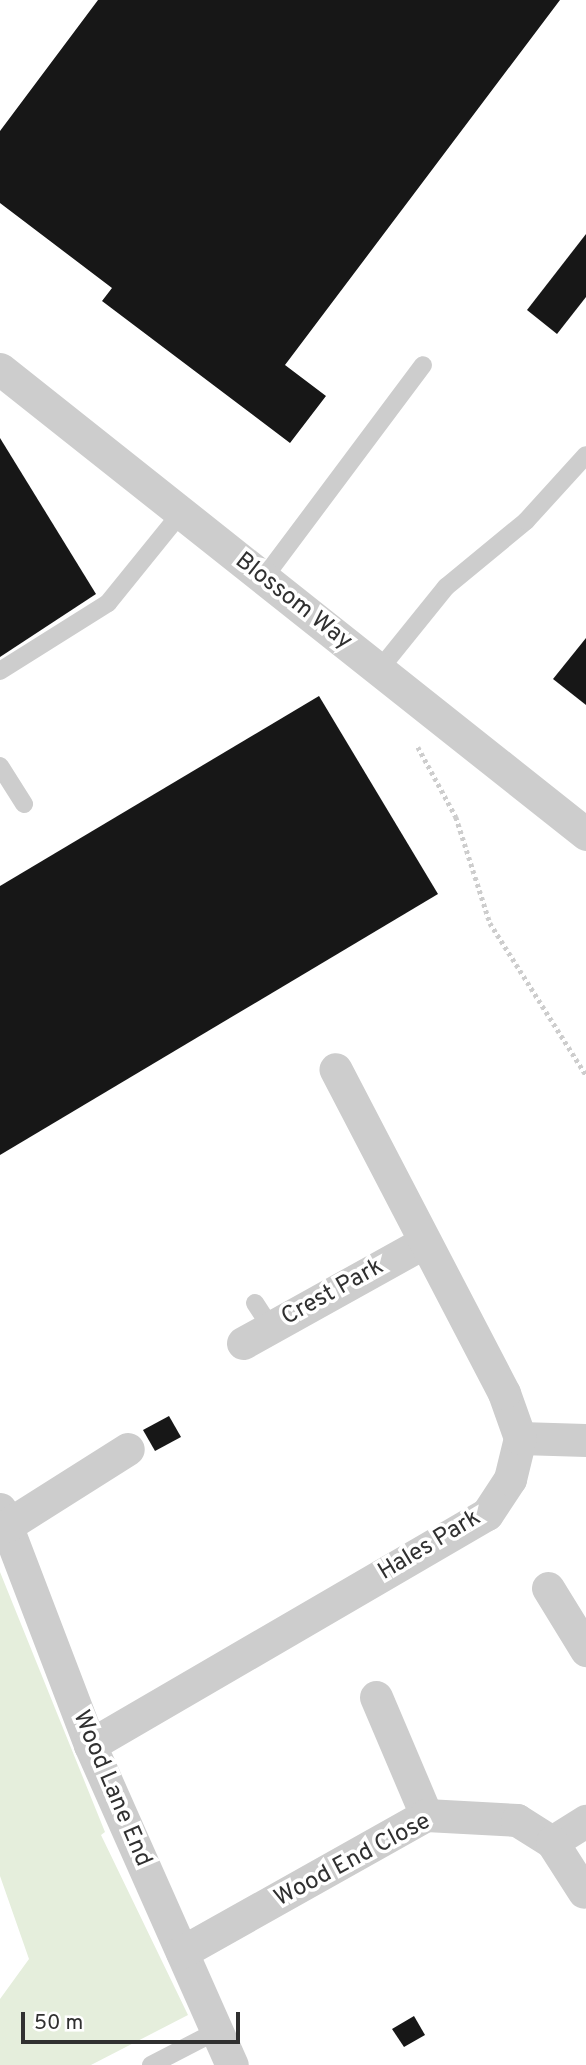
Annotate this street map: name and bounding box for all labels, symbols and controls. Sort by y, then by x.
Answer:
street label: Blossom Way [228,547,358,657]
street label: Crest Park [277,1253,389,1333]
street label: Hales Park [374,1504,486,1588]
street label: Wood Lane End [65,1707,157,1871]
street label: Wood End Close [270,1808,436,1914]
scale bar [24,1998,243,2042]
text: 50 m [34,2010,83,2037]

